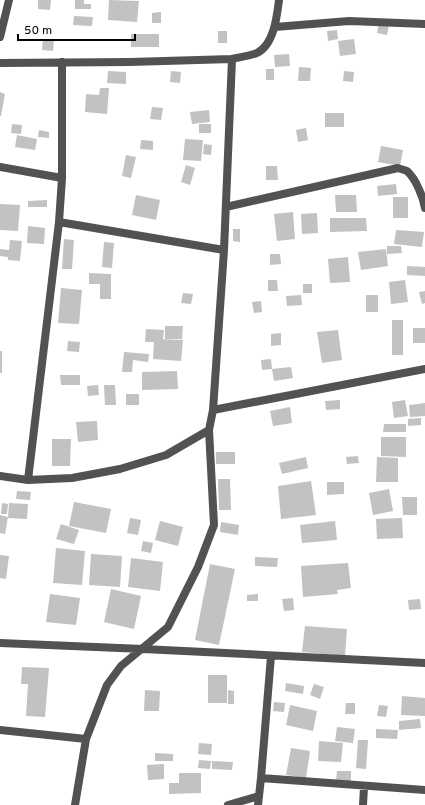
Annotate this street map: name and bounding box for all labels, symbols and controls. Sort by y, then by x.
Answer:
scale bar [18,16,135,42]
text: 50 m [24,23,52,39]

